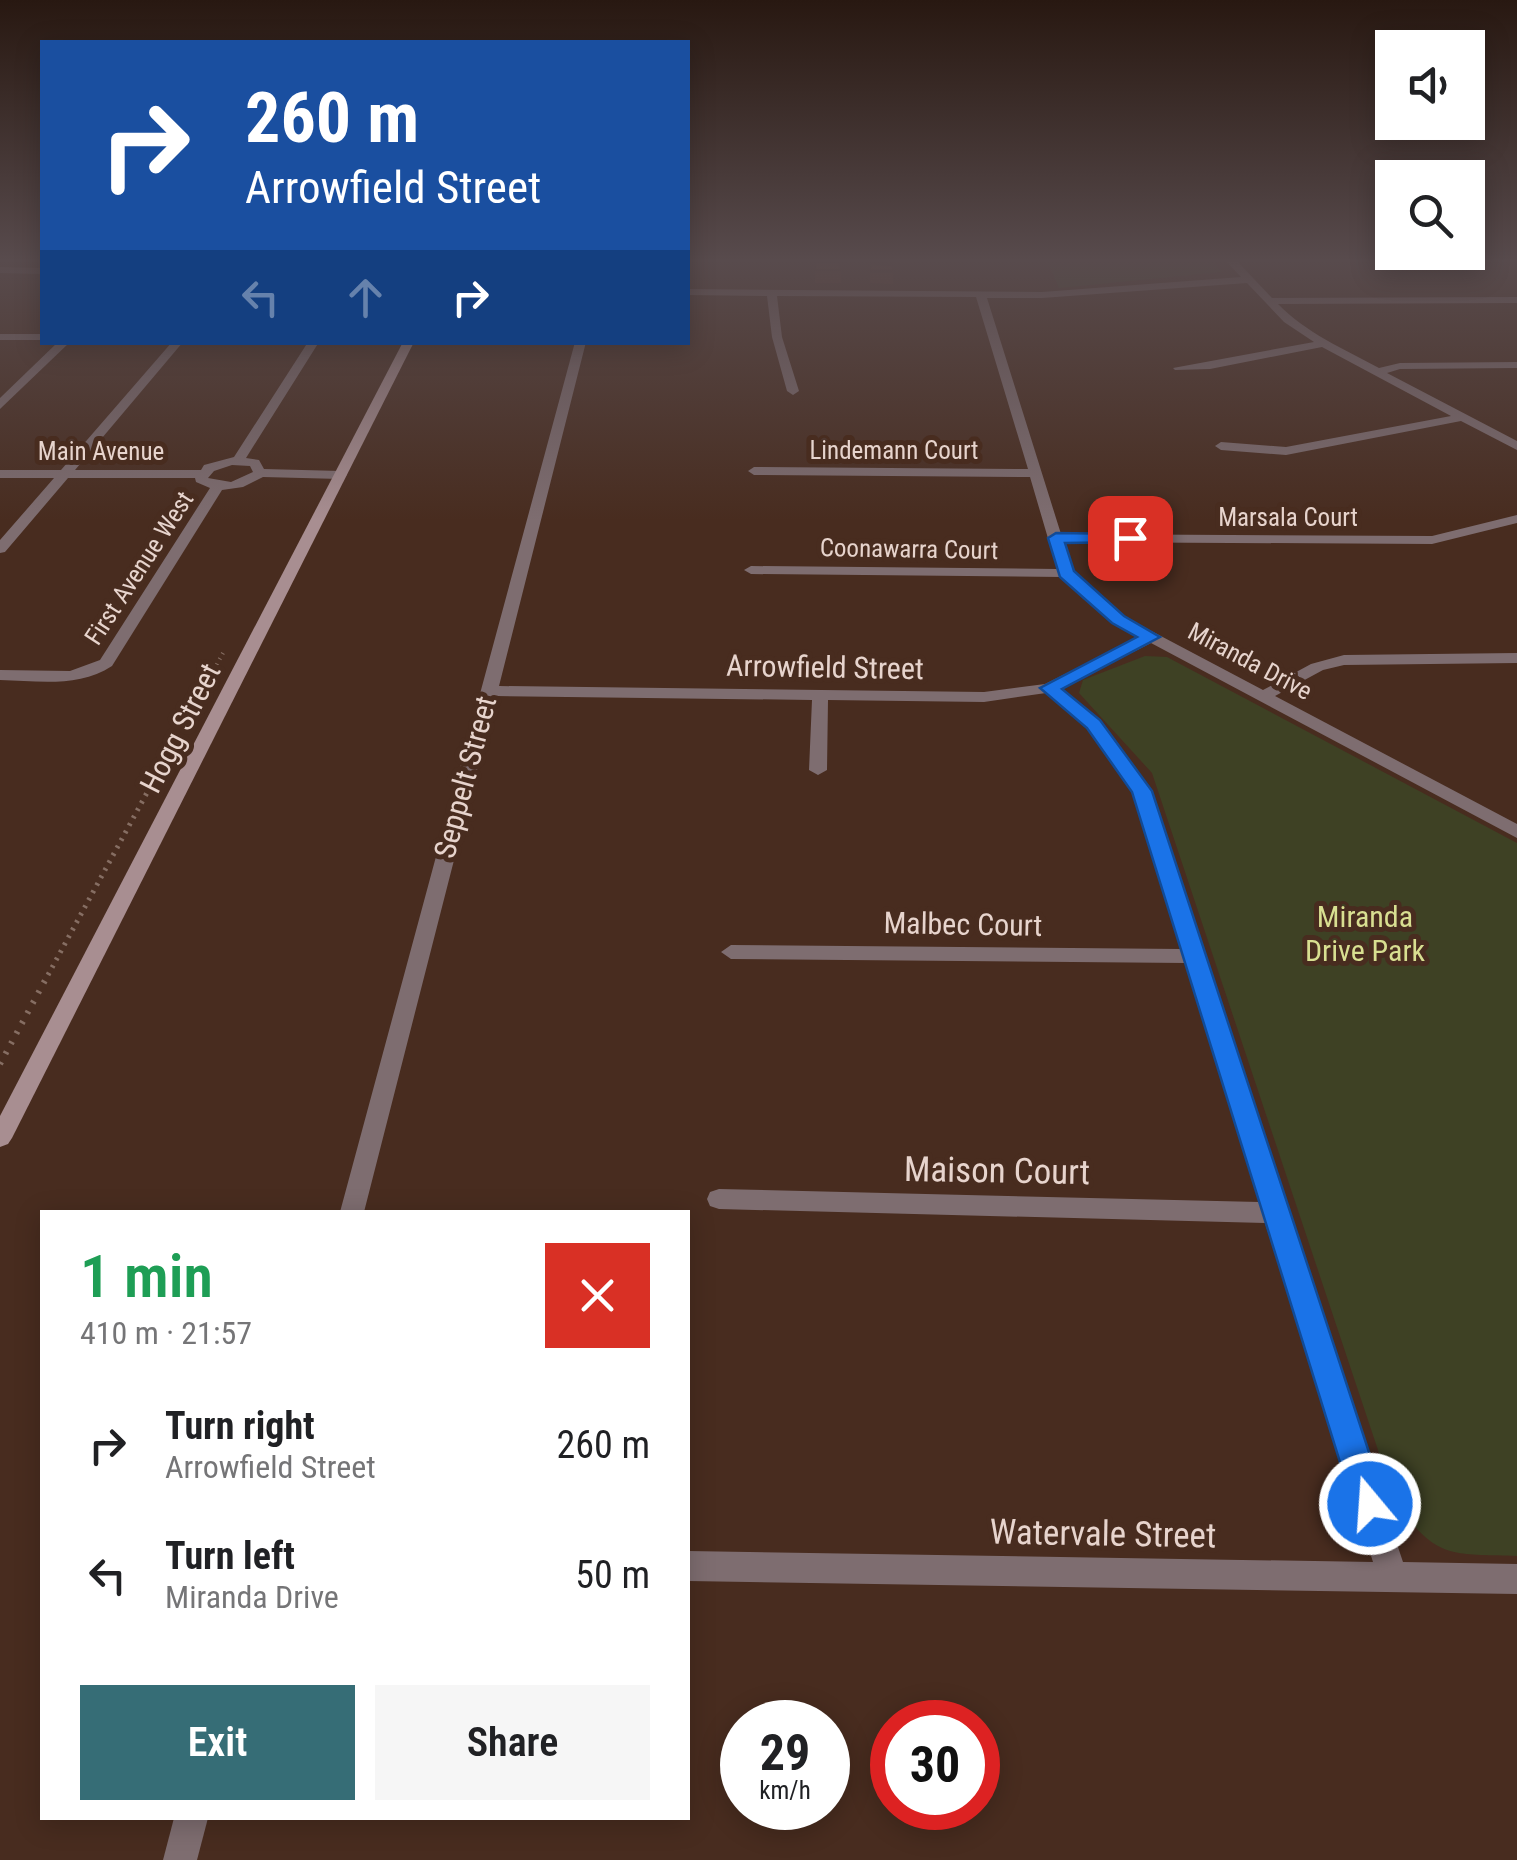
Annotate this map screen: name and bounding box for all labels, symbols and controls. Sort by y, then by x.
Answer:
map controls [1375,30,1485,270]
button: sound [1375,30,1485,140]
text: 260 m [245,77,419,159]
icon: right [80,80,210,210]
button: search [1375,160,1485,270]
text: Arrowfield Street [245,161,541,214]
icon: left [233,270,288,325]
icon: ahead [338,270,393,325]
icon: right [443,270,498,325]
street label: Lindemann Court [809,436,979,465]
street label: Main Avenue [38,437,164,466]
street label: First Avenue West [79,486,199,650]
pin [1088,496,1173,581]
street label: Marsala Court [1218,503,1358,532]
icon: arrive [1103,511,1158,566]
street label: Coonawarra Court [820,533,998,565]
street label: Miranda Drive [1183,616,1317,706]
street label: Arrowfield Street [726,648,924,686]
street label: Hogg Street [133,657,227,799]
street label: Seppelt Street [427,692,503,862]
park label: Miranda Drive Park [1305,899,1426,968]
street label: Malbec Court [883,905,1043,943]
street label: Maison Court [904,1149,1090,1193]
text: 1 min [80,1241,213,1312]
button: close [545,1243,650,1348]
text: 410 m · 21:57 [80,1314,252,1352]
text: Turn right [165,1404,315,1448]
icon: right [80,1418,135,1473]
text: 260 m [556,1423,650,1467]
text: Arrowfield Street [165,1448,376,1486]
position arrow [1318,1452,1422,1556]
street label: Watervale Street [989,1512,1217,1556]
text: Turn left [165,1534,295,1578]
icon: left [80,1548,135,1603]
text: 50 m [575,1553,650,1597]
text: Miranda Drive [165,1578,339,1616]
button: Exit [80,1685,355,1800]
button: Share [375,1685,650,1800]
speed limit sign: 30 [870,1700,1000,1830]
text: 29 [760,1724,810,1782]
text: km/h [759,1776,811,1805]

